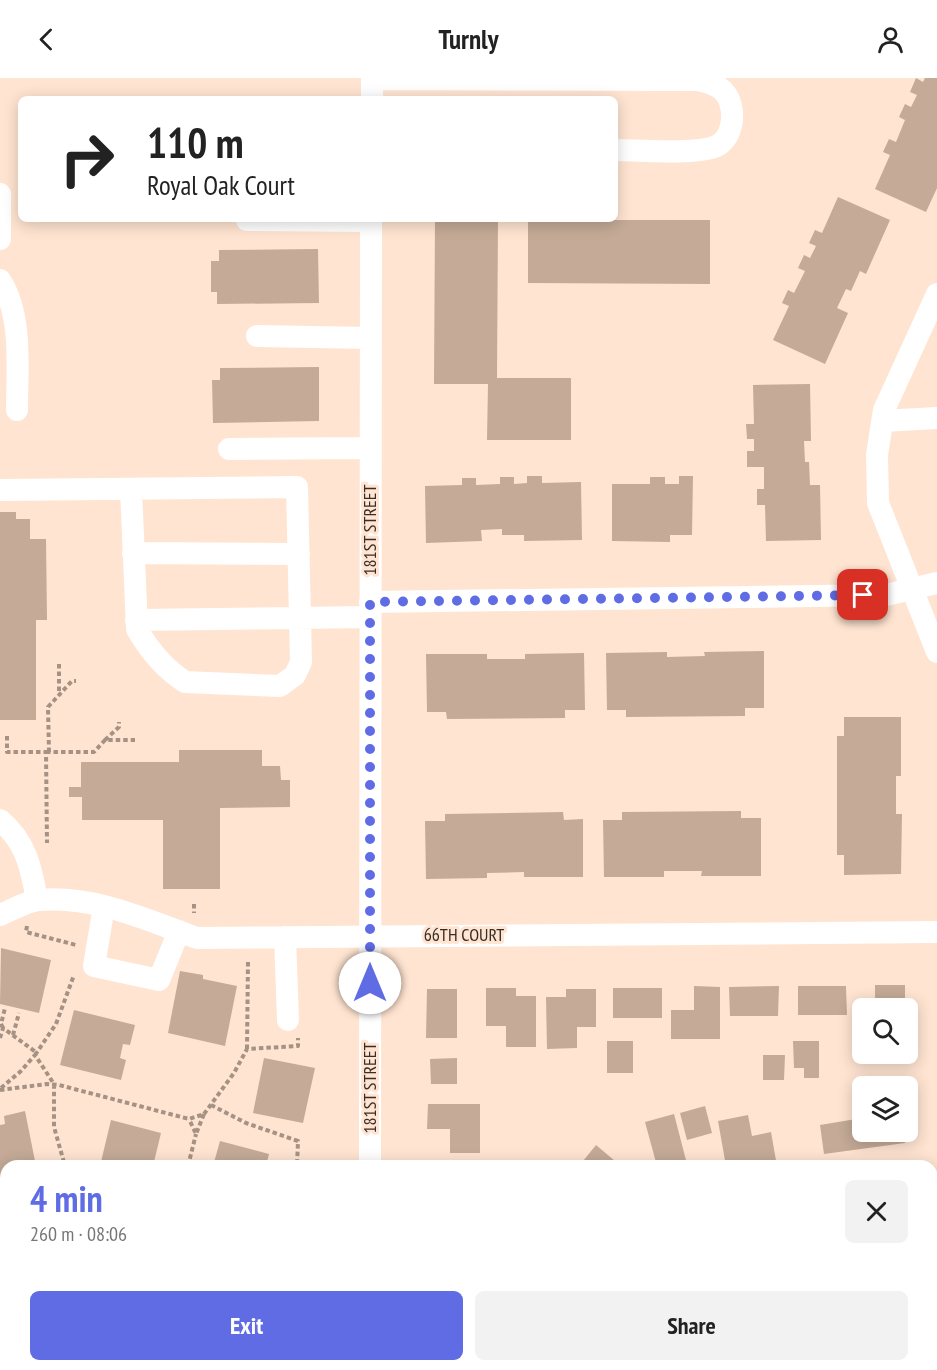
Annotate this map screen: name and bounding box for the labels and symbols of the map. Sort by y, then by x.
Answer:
street label: 181ST STREET [358,484,381,576]
pin [837,569,888,620]
street label: 66TH COURT [424,923,504,946]
position arrow [338,951,402,1015]
street label: 181ST STREET [358,1042,381,1134]

